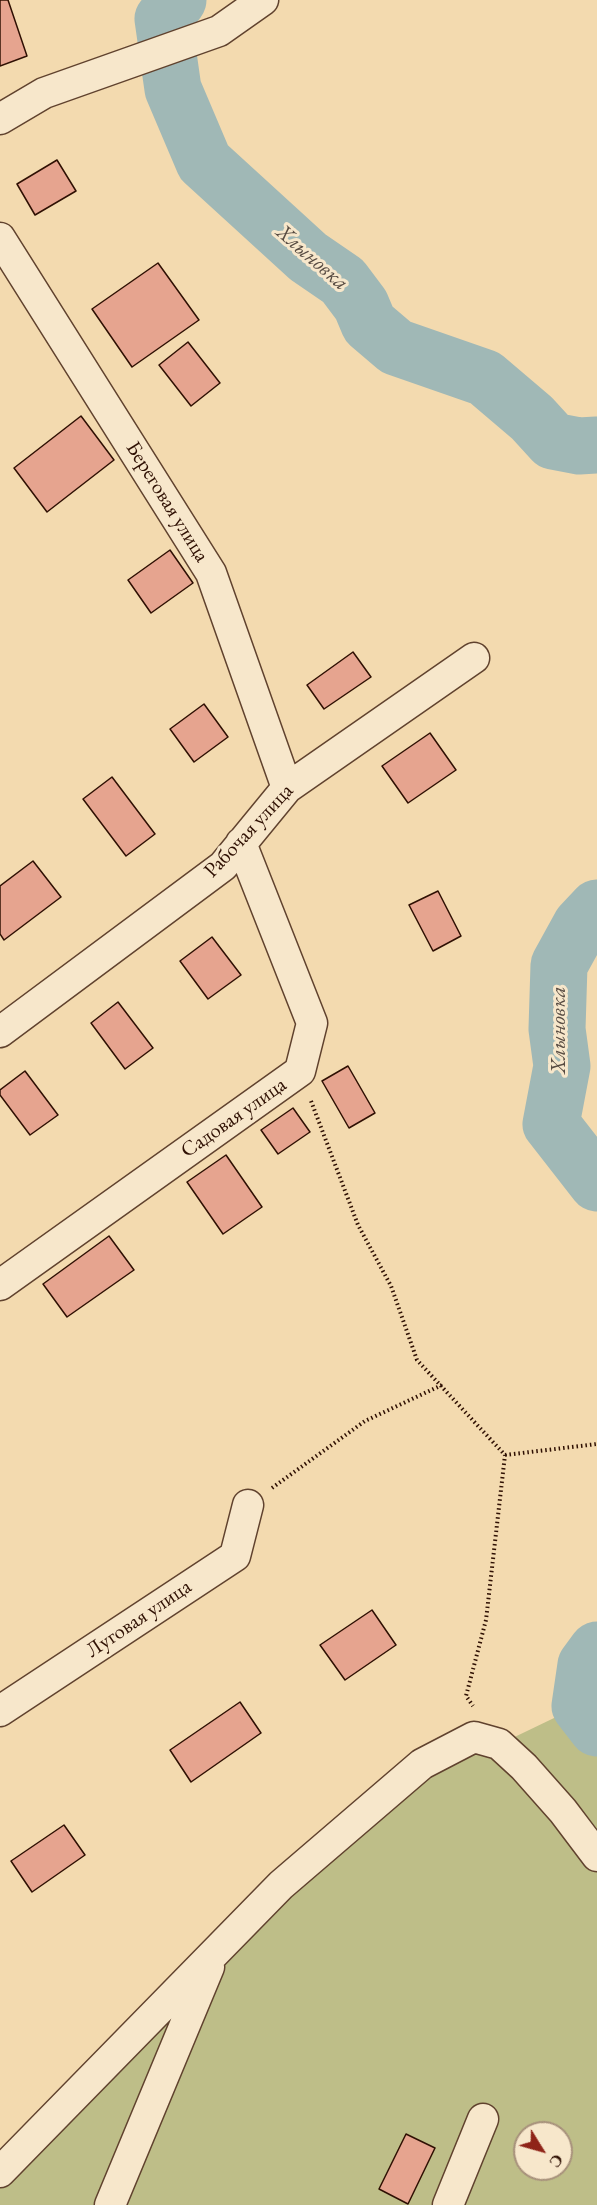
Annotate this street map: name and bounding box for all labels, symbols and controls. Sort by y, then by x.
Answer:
water label: Хлыновка [270,219,354,297]
street label: Береговая улица [120,437,214,567]
street label: Рабочая улица [199,779,299,883]
water label: Хлыновка [546,986,572,1074]
street label: Садовая улица [176,1072,292,1164]
street label: Луговая улица [81,1574,197,1664]
north arrow [513,2121,573,2181]
text: С [544,2150,568,2172]

